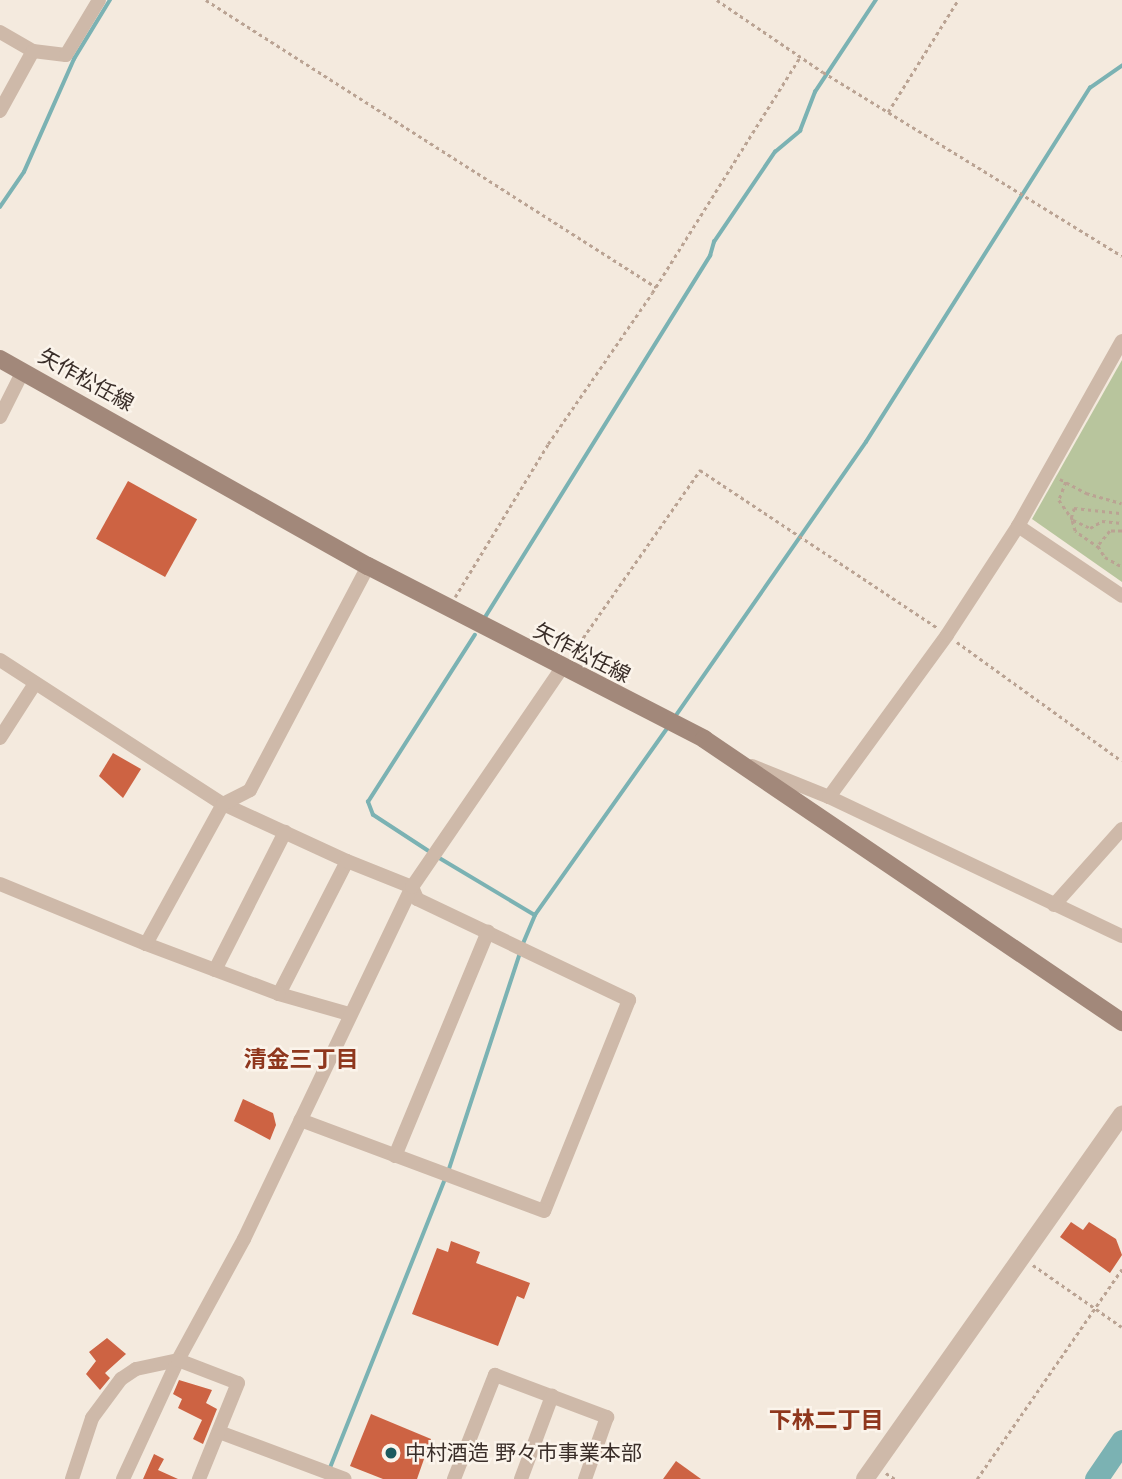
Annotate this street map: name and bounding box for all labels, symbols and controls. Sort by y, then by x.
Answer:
street label: 矢作松任線 [34,344,138,416]
street label: 矢作松任線 [530,618,634,688]
district label: 清金三丁目 [244,1045,358,1073]
district label: 下林二丁目 [769,1406,883,1434]
place label: 中村酒造 野々市事業本部 [405,1440,642,1466]
marker: 中村酒造 野々市事業本部 [383,1445,399,1461]

